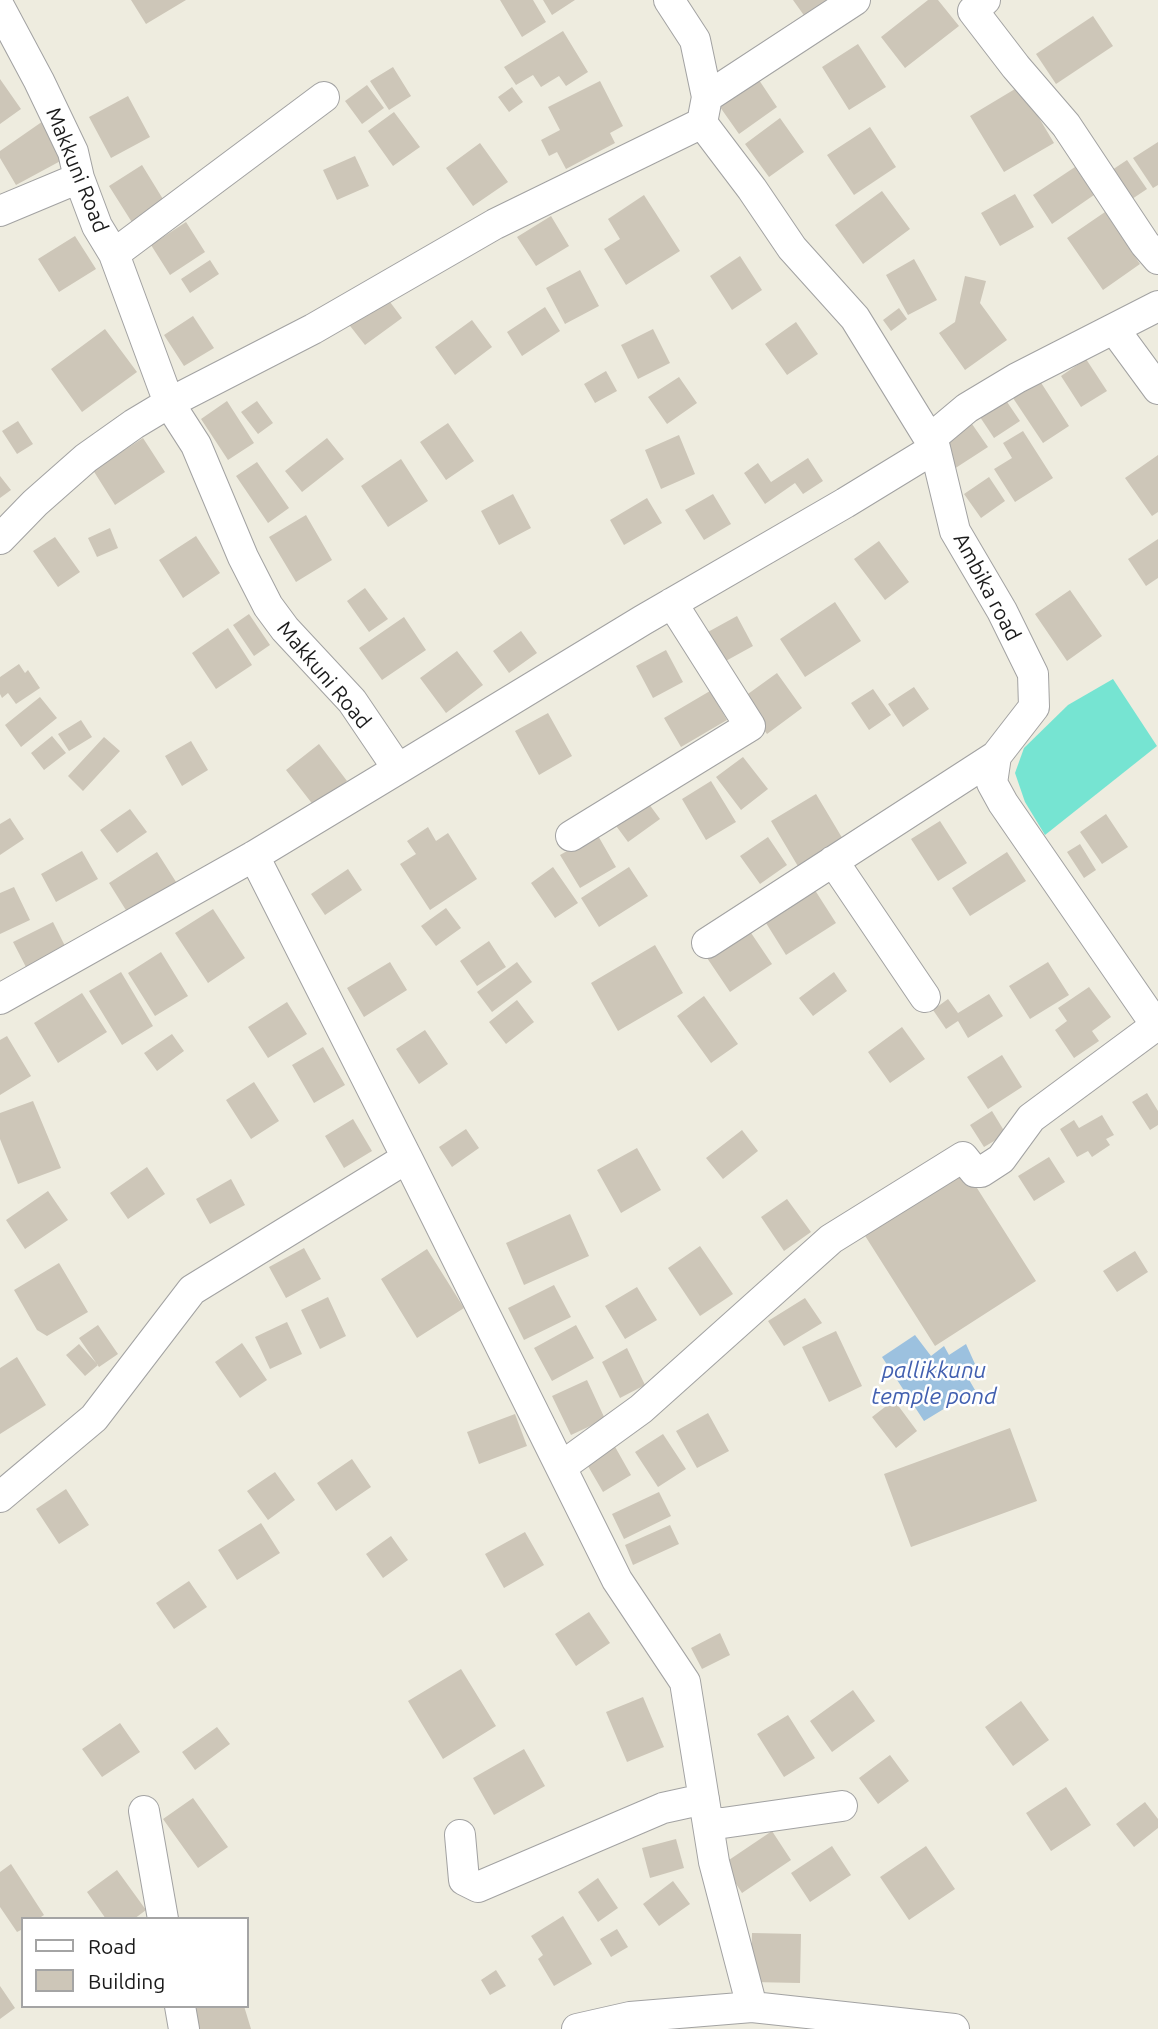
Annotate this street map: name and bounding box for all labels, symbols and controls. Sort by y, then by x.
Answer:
street label: Makkuni Road [40,104,114,236]
street label: Ambika road [948,529,1026,645]
street label: Makkuni Road [272,616,376,734]
water label: pallikkunu temple pond [871,1356,997,1410]
legend [21,1917,248,2008]
text: Road [88,1934,136,1958]
text: Building [88,1969,165,1993]

